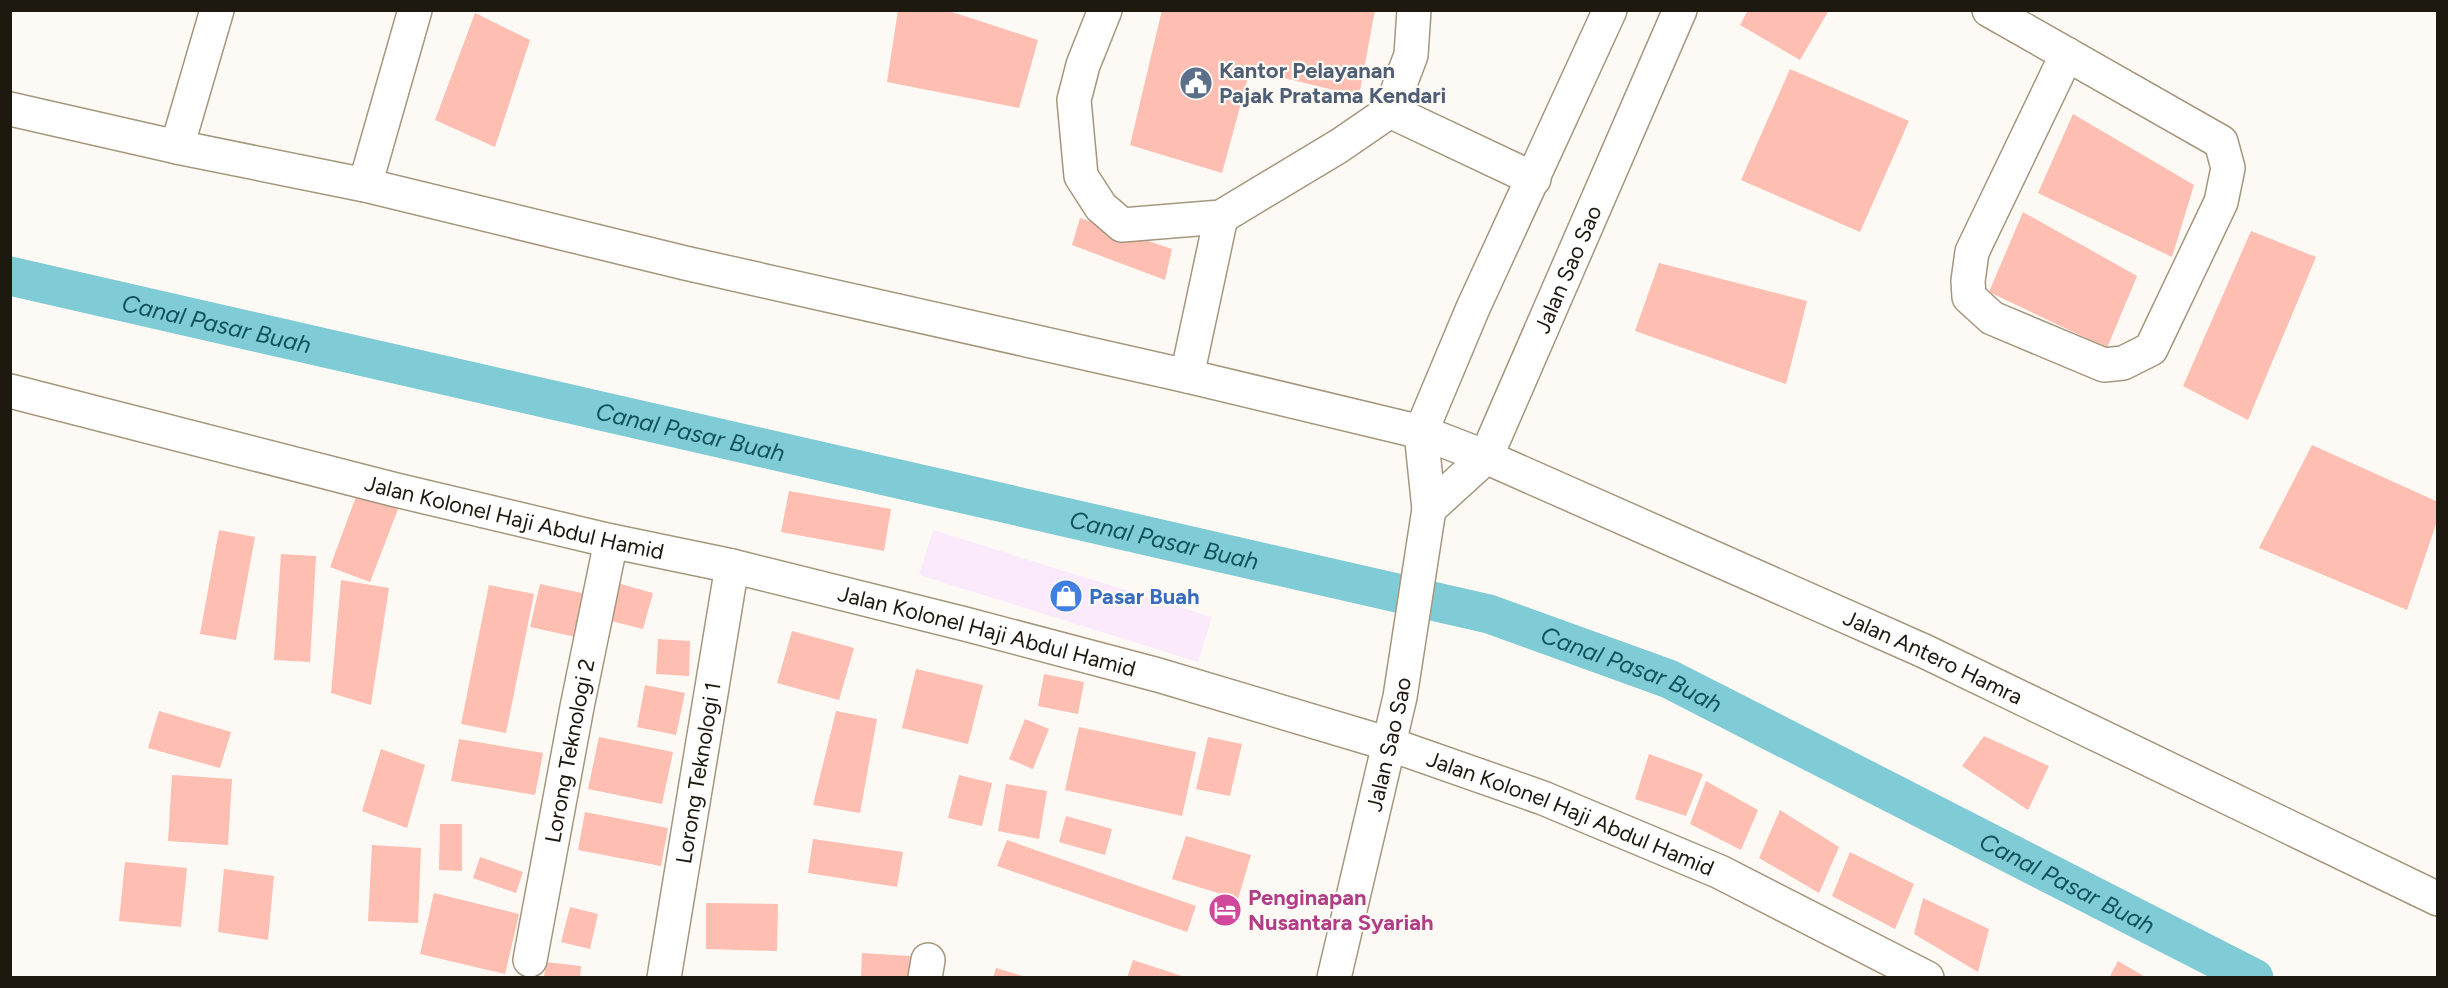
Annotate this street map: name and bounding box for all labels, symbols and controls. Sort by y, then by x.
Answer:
place label: Kantor Pelayanan Pajak Pratama Kendari [1219,57,1446,109]
public building icon: Kantor Pelayanan Pajak Pratama Kendari [1178,65,1214,101]
street label: Jalan Sao Sao [1528,201,1607,337]
water label: Canal Pasar Buah [119,288,314,359]
water label: Canal Pasar Buah [593,396,788,467]
street label: Jalan Kolonel Haji Abdul Hamid [362,469,666,565]
water label: Canal Pasar Buah [1067,504,1262,575]
shop icon: Pasar Buah [1048,578,1084,614]
street label: Jalan Kolonel Haji Abdul Hamid [835,579,1139,682]
place label: Pasar Buah [1089,583,1200,610]
street label: Jalan Antero Hamra [1839,604,2027,710]
water label: Canal Pasar Buah [1537,620,1727,718]
street label: Lorong Teknologi 2 [539,656,600,845]
street label: Jalan Sao Sao [1360,675,1416,814]
street label: Lorong Teknologi 1 [670,680,726,866]
street label: Jalan Kolonel Haji Abdul Hamid [1423,745,1718,882]
water label: Canal Pasar Buah [1975,826,2160,939]
place label: Penginapan Nusantara Syariah [1248,884,1433,936]
hotel icon: Penginapan Nusantara Syariah [1207,892,1243,928]

